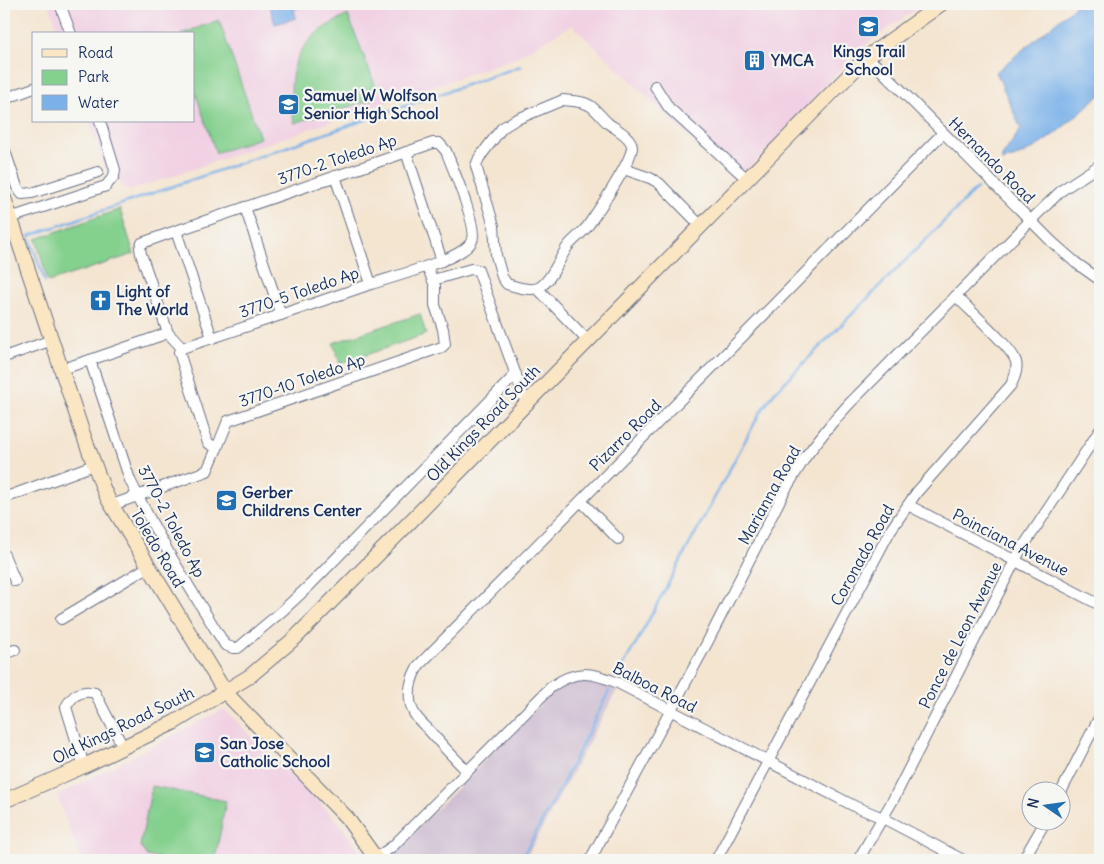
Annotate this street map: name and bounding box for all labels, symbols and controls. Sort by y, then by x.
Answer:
school or university icon: Kings Trail School [857,15,881,39]
legend [32,32,195,122]
place label: Kings Trail School [833,41,905,79]
text: Road [78,43,113,62]
building icon: YMCA [743,48,767,72]
place label: YMCA [770,50,814,70]
text: Park [78,67,109,86]
place label: Samuel W Wolfson Senior High School [304,85,439,124]
school or university icon: Samuel W Wolfson Senior High School [276,92,300,116]
text: Water [78,93,119,112]
street label: Hernando Road [945,113,1039,207]
street label: 3770-2 Toledo Ap [275,129,399,189]
street label: 3770-5 Toledo Ap [237,262,361,322]
place label: Light of The World [116,281,189,319]
church icon: Light of The World [88,288,112,312]
street label: 3770-10 Toledo Ap [236,349,368,411]
street label: Old Kings Road South [422,360,544,486]
street label: Pizarro Road [585,395,665,475]
street label: Marianna Road [734,442,804,548]
street label: 3770-2 Toledo Ap [134,461,210,581]
place label: Gerber Childrens Center [242,482,362,520]
school or university icon: Gerber Childrens Center [214,489,238,513]
street label: Coronado Road [826,501,898,609]
street label: Poinciana Avenue [950,504,1072,580]
street label: Toledo Road [127,505,189,591]
street label: Ponce de Leon Avenue [914,558,1006,712]
street label: Balboa Road [610,657,700,717]
street label: Old Kings Road South [49,682,197,768]
place label: San Jose Catholic School [220,733,330,771]
school or university icon: San Jose Catholic School [192,740,216,764]
north arrow [1022,782,1072,832]
text: N [1023,796,1043,810]

